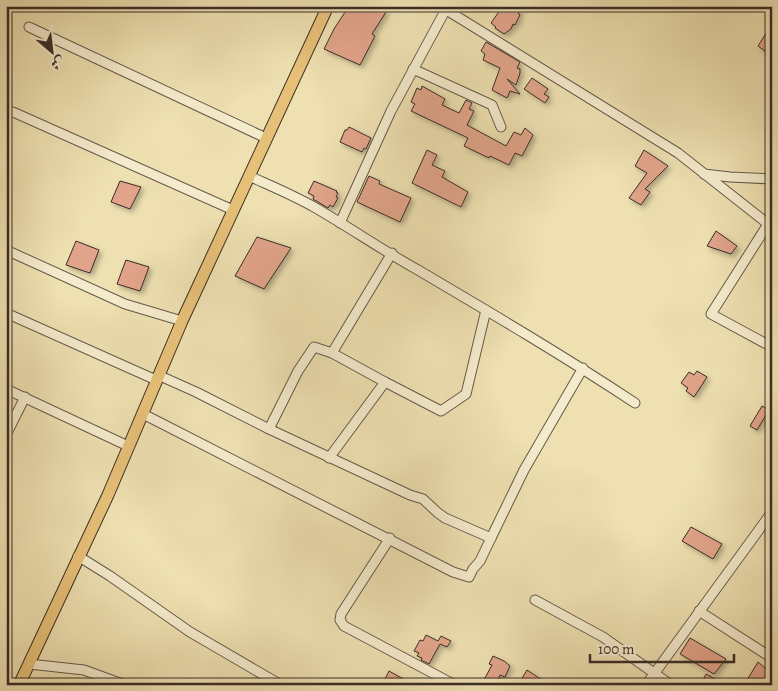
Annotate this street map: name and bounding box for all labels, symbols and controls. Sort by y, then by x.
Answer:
north arrow [28,28,78,78]
text: ش [47,51,68,75]
scale bar [590,631,734,663]
text: 100 m [598,639,635,659]

